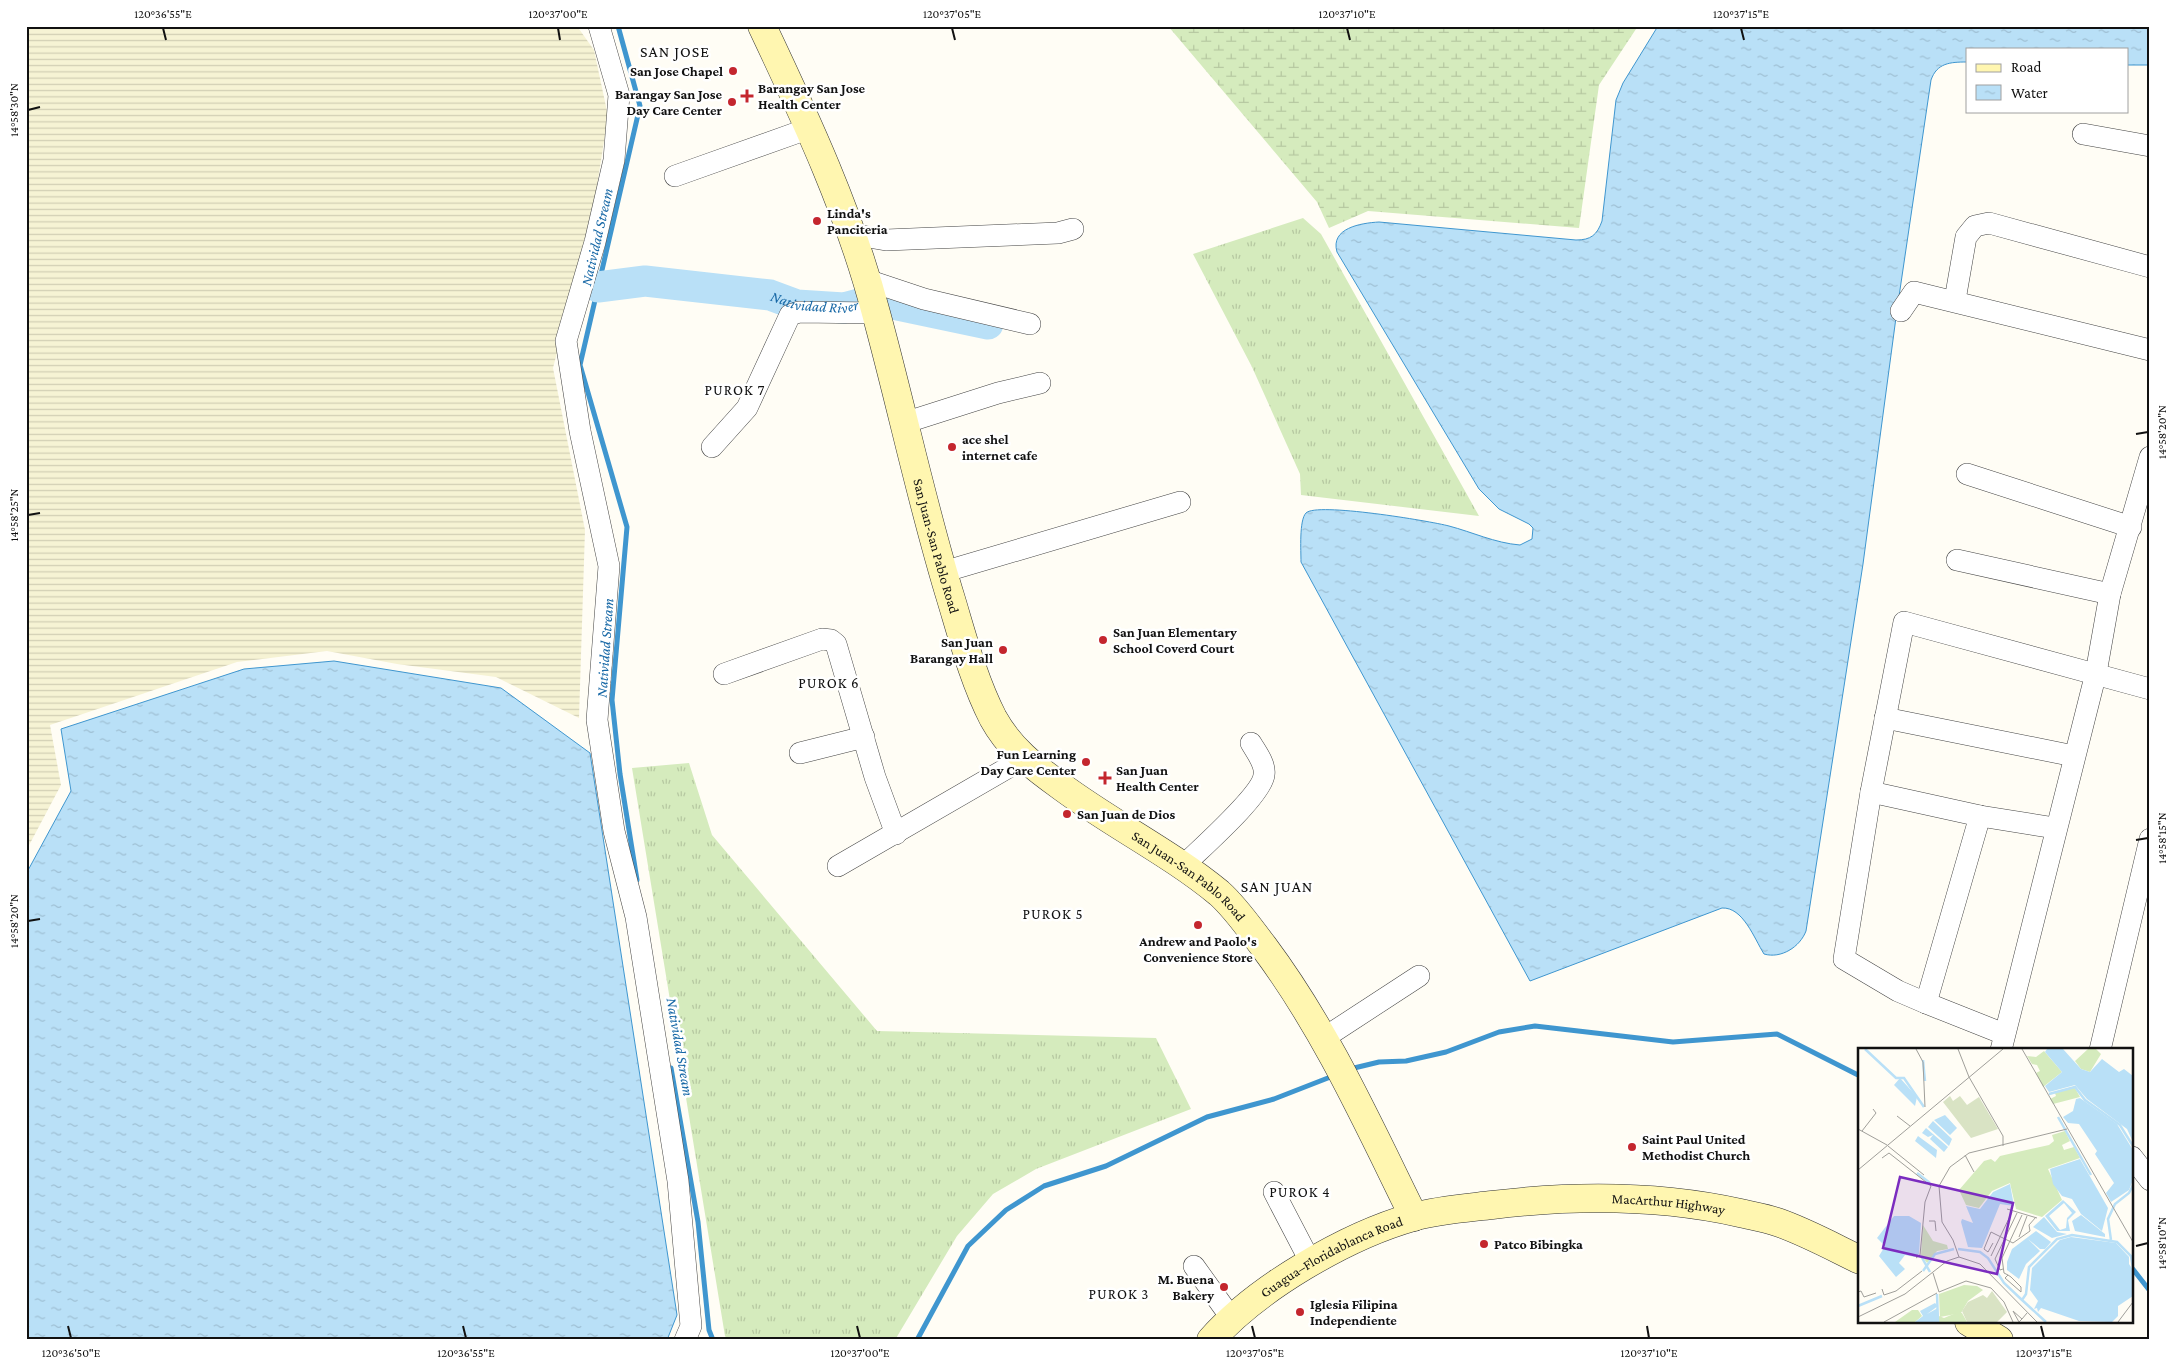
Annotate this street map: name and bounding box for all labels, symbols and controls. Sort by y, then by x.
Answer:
text: 120°36'55"E [134,7,192,21]
text: 120°37'00"E [528,7,588,21]
text: 120°37'05"E [923,7,982,21]
text: 120°37'10"E [1319,7,1376,21]
text: 120°37'15"E [1713,7,1769,21]
district label: SAN JOSE [640,43,710,61]
legend [1966,48,2128,112]
text: Road [2011,59,2042,75]
place label: San Jose Chapel [630,63,723,79]
marker: San Jose Chapel [727,65,739,77]
place label: Barangay San Jose Health Center [758,80,866,112]
text: 14°58'30"N [7,83,21,137]
text: Water [2011,85,2048,101]
place label: Barangay San Jose Day Care Center [615,86,722,118]
marker: Barangay San Jose Health Center [740,89,754,103]
marker: Barangay San Jose Day Care Center [726,96,738,108]
water label: Natividad Stream [578,187,616,287]
place label: Linda's Panciteria [827,205,888,237]
marker: Linda's Panciteria [811,215,823,227]
water label: Natividad River [768,288,861,316]
district label: PUROK 7 [705,382,765,398]
text: 14°58'20"N [2155,405,2169,459]
place label: ace shel internet cafe [962,431,1038,463]
marker: ace shel internet cafe [946,441,958,453]
street label: San Juan-San Pablo Road [910,477,963,616]
text: 14°58'25"N [7,488,21,541]
water label: Natividad Stream [594,598,616,698]
place label: San Juan Elementary School Coverd Court [1113,624,1237,656]
place label: San Juan Barangay Hall [910,634,993,666]
marker: San Juan Elementary School Coverd Court [1097,634,1109,646]
marker: San Juan Barangay Hall [997,644,1009,656]
district label: PUROK 6 [798,675,860,691]
place label: Fun Learning Day Care Center [980,746,1076,778]
marker: Fun Learning Day Care Center [1080,756,1092,768]
place label: San Juan Health Center [1116,762,1199,794]
marker: San Juan Health Center [1098,771,1112,785]
place label: San Juan de Dios [1077,806,1176,822]
marker: San Juan de Dios [1061,808,1073,820]
text: 14°58'15"N [2155,812,2169,864]
street label: San Juan-San Pablo Road [1129,827,1249,925]
district label: SAN JUAN [1241,878,1313,896]
text: 14°58'20"N [7,894,21,948]
district label: PUROK 5 [1023,906,1083,922]
marker: Andrew and Paolo's Convenience Store [1192,919,1204,931]
place label: Andrew and Paolo's Convenience Store [1138,933,1257,965]
water label: Natividad Stream [663,997,697,1097]
inset map [1858,1048,2134,1324]
place label: Saint Paul United Methodist Church [1642,1131,1750,1163]
marker: Saint Paul United Methodist Church [1626,1141,1638,1153]
district label: PUROK 4 [1269,1184,1331,1200]
street label: MacArthur Highway [1611,1190,1727,1218]
street label: Guagua–Floridablanca Road [1257,1213,1405,1301]
text: 14°58'10"N [2155,1217,2169,1269]
place label: Patco Bibingka [1494,1236,1583,1252]
marker: Patco Bibingka [1478,1238,1490,1250]
place label: M. Buena Bakery [1158,1271,1214,1303]
marker: M. Buena Bakery [1218,1281,1230,1293]
district label: PUROK 3 [1088,1286,1150,1302]
place label: Iglesia Filipina Independiente [1310,1296,1398,1328]
marker: Iglesia Filipina Independiente [1294,1306,1306,1318]
text: 120°36'50"E [42,1346,101,1360]
text: 120°36'55"E [437,1346,495,1360]
text: 120°37'00"E [830,1346,890,1360]
text: 120°37'05"E [1226,1346,1285,1360]
text: 120°37'10"E [1621,1346,1678,1360]
text: 120°37'15"E [2016,1346,2072,1360]

